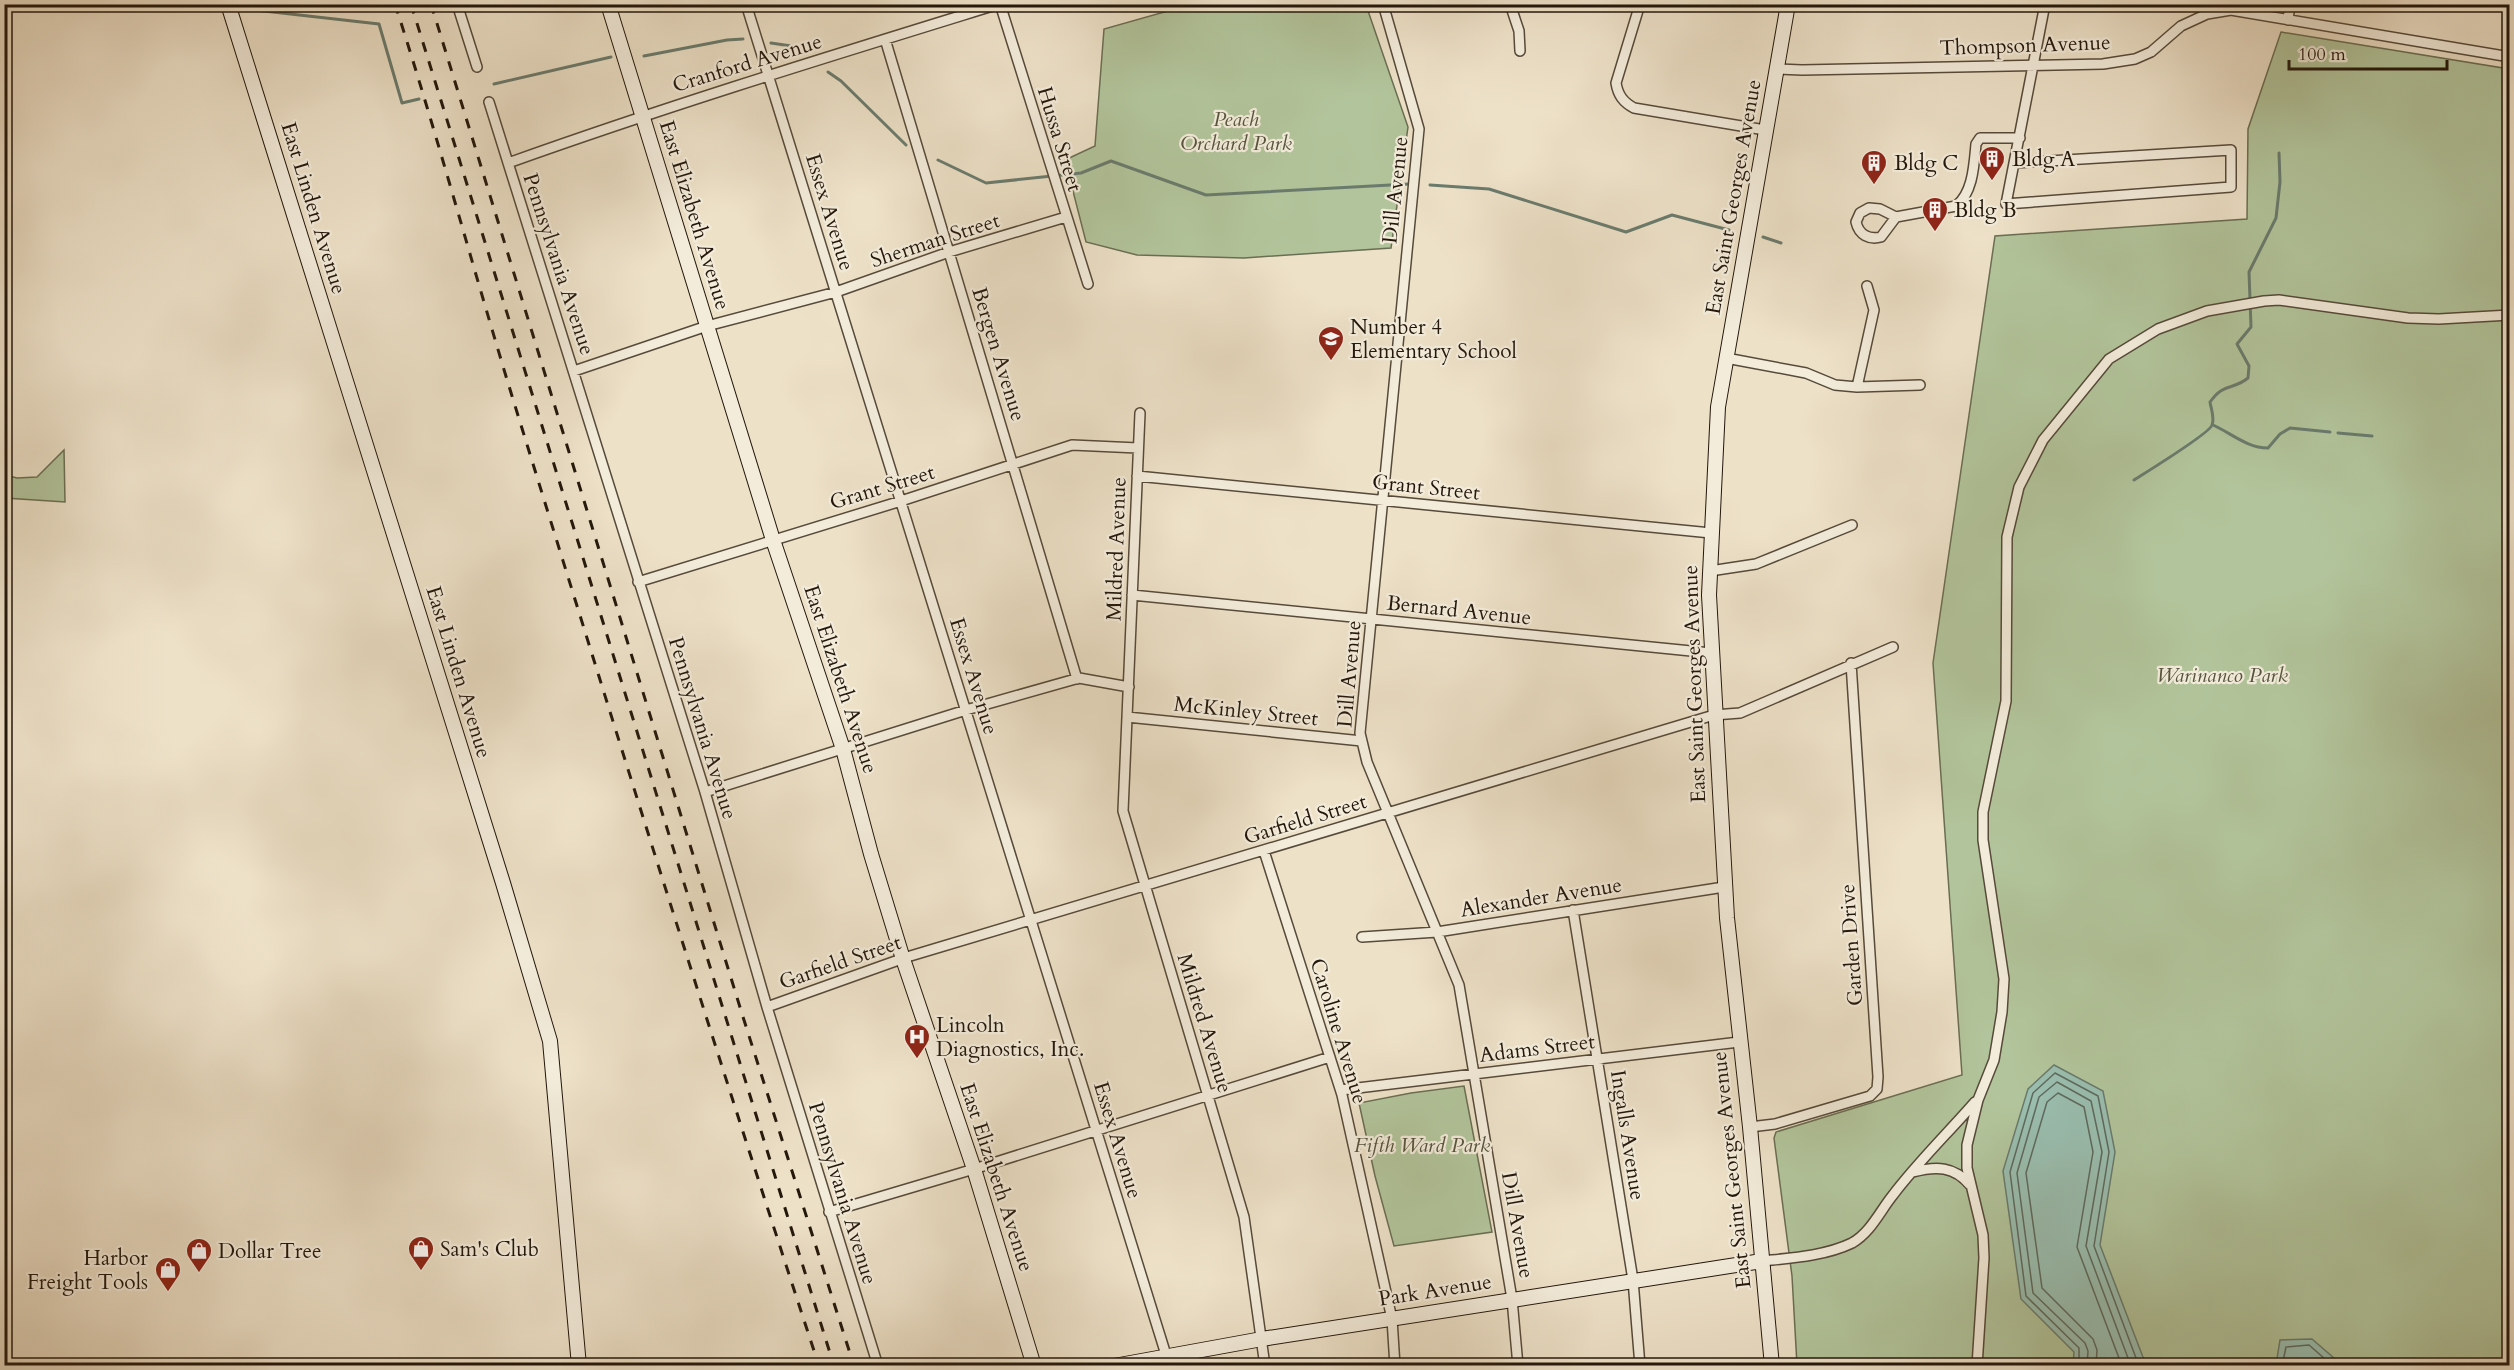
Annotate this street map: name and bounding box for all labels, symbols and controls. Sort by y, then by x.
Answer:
street label: Cranford Avenue [669,27,826,100]
street label: Thompson Avenue [1939,28,2111,63]
scale bar [2289,33,2446,71]
text: 100 m [2298,42,2346,67]
street label: East Saint Georges Avenue [1699,77,1768,317]
street label: Hussa Street [1030,83,1089,196]
park label: Peach Orchard Park [1180,105,1293,158]
street label: East Elizabeth Avenue [652,117,737,313]
street label: East Linden Avenue [274,119,353,298]
street label: Dill Avenue [1375,135,1416,245]
building icon: Bldg A [1977,144,2007,182]
place label: Bldg A [2012,145,2075,174]
building icon: Bldg C [1859,148,1889,186]
place label: Bldg C [1894,149,1958,178]
street label: Essex Avenue [798,150,861,274]
street label: Pennsylvania Avenue [515,169,602,359]
building icon: Bldg B [1920,195,1950,233]
place label: Bldg B [1954,196,2016,225]
street label: Sherman Street [867,206,1004,275]
street label: Bergen Avenue [964,284,1033,425]
place label: Number 4 Elementary School [1350,313,1517,366]
school or university icon: Number 4 Elementary School [1316,324,1346,362]
street label: Grant Street [826,458,938,517]
street label: Grant Street [1371,467,1482,508]
street label: Mildred Avenue [1099,476,1134,622]
street label: East Saint Georges Avenue [1676,564,1713,804]
street label: East Elizabeth Avenue [796,581,885,777]
street label: East Linden Avenue [419,583,498,762]
street label: Bernard Avenue [1385,588,1533,632]
street label: Essex Avenue [942,614,1005,738]
street label: Dill Avenue [1330,619,1369,729]
street label: Pennsylvania Avenue [661,633,744,823]
park label: Warinanco Park [2156,661,2288,690]
street label: McKinley Street [1172,690,1320,734]
street label: Garfield Street [1240,787,1371,852]
street label: Alexander Avenue [1458,870,1624,925]
street label: Garden Drive [1833,883,1870,1007]
street label: Garfield Street [775,928,905,997]
street label: Mildred Avenue [1170,950,1239,1096]
street label: Caroline Avenue [1303,955,1374,1107]
place label: Lincoln Diagnostics, Inc. [936,1011,1084,1064]
hospital icon: Lincoln Diagnostics, Inc. [902,1022,932,1060]
street label: Adams Street [1478,1027,1597,1070]
street label: East Saint Georges Avenue [1705,1050,1758,1290]
street label: Ingalls Avenue [1603,1068,1652,1202]
street label: Essex Avenue [1086,1078,1149,1202]
street label: East Elizabeth Avenue [952,1079,1041,1275]
street label: Pennsylvania Avenue [801,1098,884,1288]
park label: Fifth Ward Park [1354,1131,1491,1160]
street label: Dill Avenue [1494,1170,1541,1280]
shop icon: Sam's Club [406,1234,436,1272]
place label: Sam's Club [440,1235,539,1264]
shop icon: Dollar Tree [184,1236,214,1274]
place label: Dollar Tree [218,1237,322,1266]
place label: Harbor Freight Tools [27,1244,148,1297]
shop icon: Harbor Freight Tools [153,1255,183,1293]
street label: Park Avenue [1376,1267,1494,1314]

